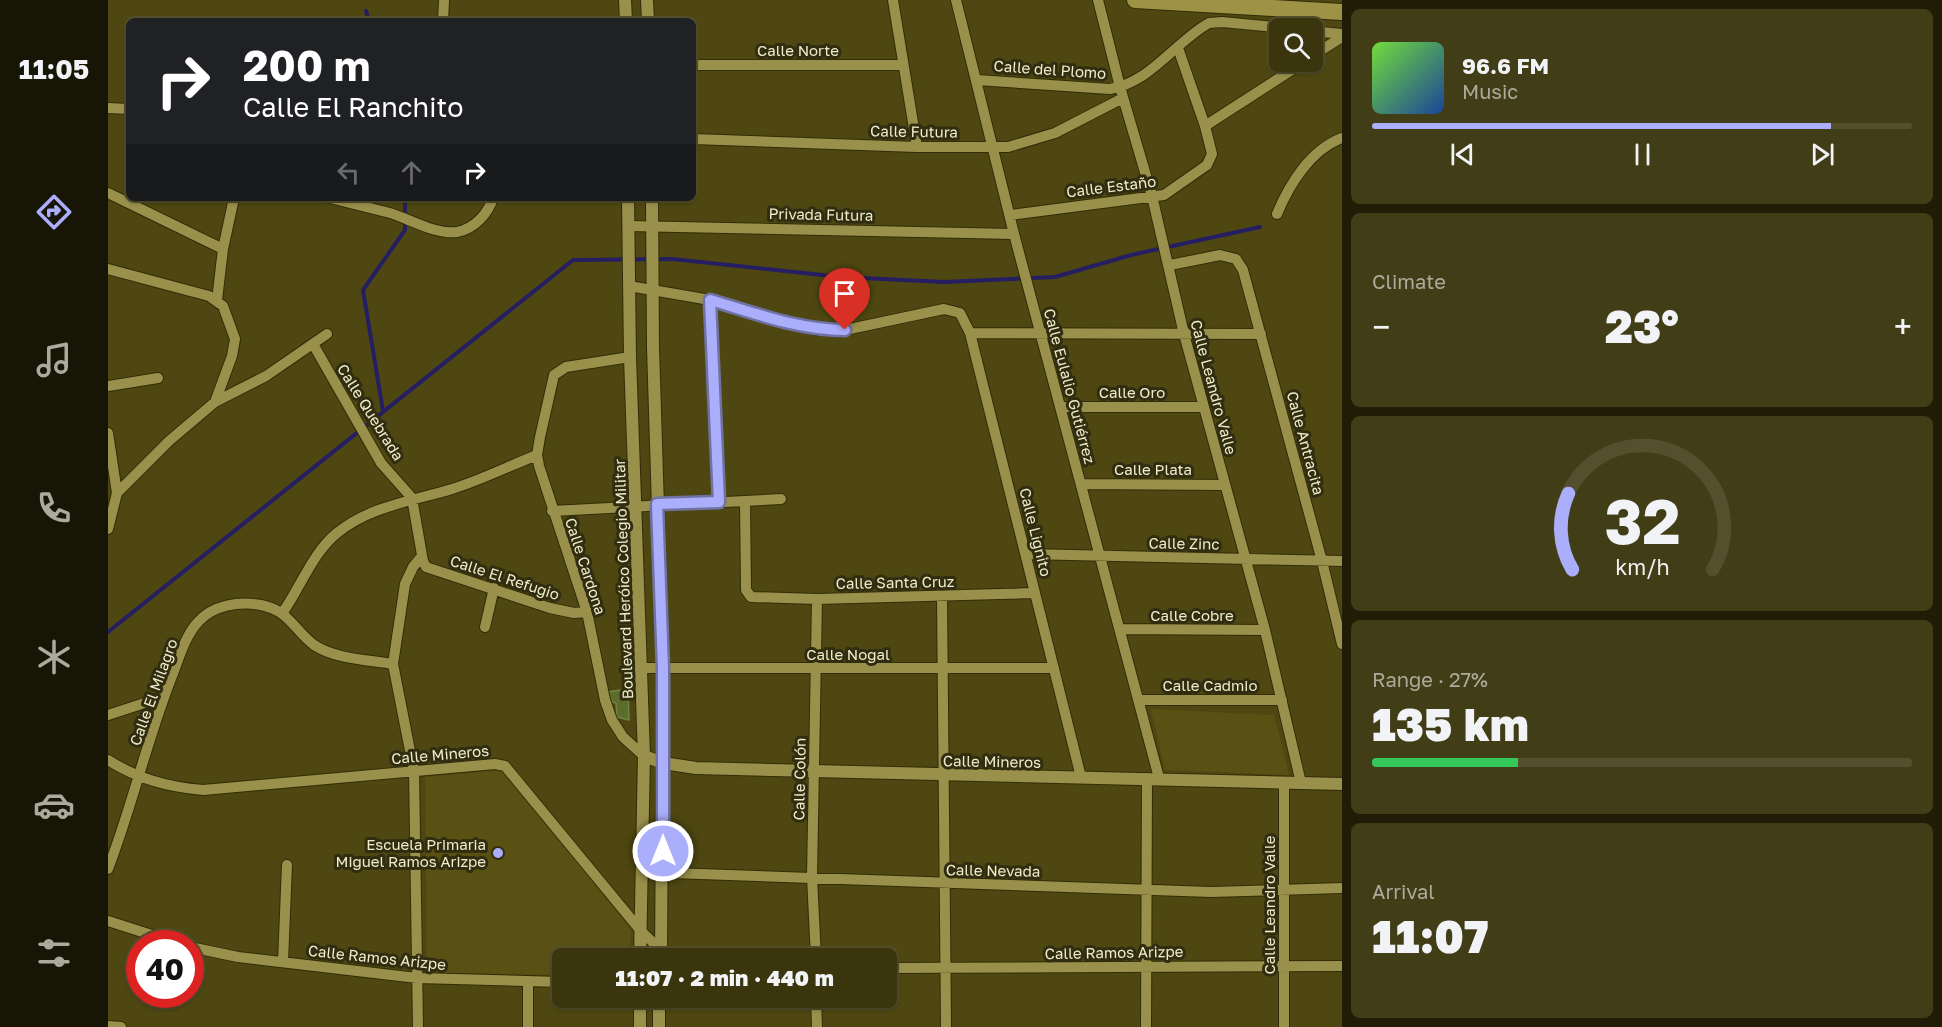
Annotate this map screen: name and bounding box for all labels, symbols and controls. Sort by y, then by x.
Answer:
map controls [1269,18,1323,72]
button: search [1269,18,1323,72]
text: 200 m [243,40,370,90]
street label: Calle Norte [757,41,839,59]
icon: right [144,42,222,120]
text: 96.6 FM [1462,52,1549,79]
text: 11:05 [19,53,89,85]
street label: Calle del Plomo [993,56,1107,82]
text: Music [1462,79,1518,103]
text: Calle El Ranchito [243,91,463,123]
street label: Calle Futura [870,121,958,141]
icon: previous [1446,138,1479,171]
icon: pause [1626,138,1659,171]
icon: next [1806,138,1839,171]
icon: left [332,156,365,189]
icon: ahead [395,156,428,189]
icon: right [458,156,491,189]
street label: Calle Estaño [1065,172,1157,200]
icon: directions [33,191,75,233]
street label: Privada Futura [768,204,874,224]
pin [819,268,870,330]
text: Climate [1372,269,1446,293]
icon: arrive [828,277,861,310]
text: 23° [1605,299,1679,353]
street label: Calle Eulalio Gutiérrez [1041,306,1099,466]
text: − [1372,307,1390,346]
text: + [1894,307,1912,346]
street label: Calle Leandro Valle [1187,318,1241,457]
icon: music [33,339,75,381]
street label: Calle Quebrada [334,360,408,464]
street label: Calle Oro [1099,383,1165,401]
street label: Calle Antracita [1284,389,1328,497]
street label: Boulevard Heróico Colegio Militar [610,458,636,700]
street label: Calle Plata [1114,460,1192,478]
text: 32 [1604,484,1680,559]
street label: Calle Lignito [1016,486,1056,578]
icon: phone [33,487,75,529]
street label: Calle Cardona [562,515,610,617]
street label: Calle Zinc [1148,533,1220,553]
street label: Calle El Refugio [448,551,562,603]
text: km/h [1615,555,1669,581]
street label: Calle Santa Cruz [835,572,955,592]
street label: Calle Cobre [1150,606,1234,624]
icon: climate [33,636,75,678]
street label: Calle El Milagro [125,636,181,748]
street label: Calle Nogal [806,645,890,663]
text: Range · 27% [1372,667,1488,691]
street label: Calle Cadmio [1163,676,1257,694]
text: 135 km [1372,697,1529,751]
street label: Calle Colón [789,738,809,820]
street label: Calle Mineros [390,741,490,767]
street label: Calle Mineros [943,751,1041,771]
icon: car [33,784,75,826]
position arrow [631,819,695,883]
place label: Escuela Primaria Miguel Ramos Arizpe [336,835,486,870]
street label: Calle Leandro Valle [1260,835,1278,974]
marker: Escuela Primaria Miguel Ramos Arizpe [491,846,505,860]
street label: Calle Nevada [946,860,1040,880]
text: Arrival [1372,879,1435,903]
text: 11:07 [1372,909,1489,963]
speed limit sign: 40 [126,930,204,1008]
icon: filters [33,932,75,974]
street label: Calle Ramos Arizpe [307,941,447,973]
street label: Calle Ramos Arizpe [1045,942,1184,962]
text: 11:07 · 2 min · 440 m [615,964,834,991]

